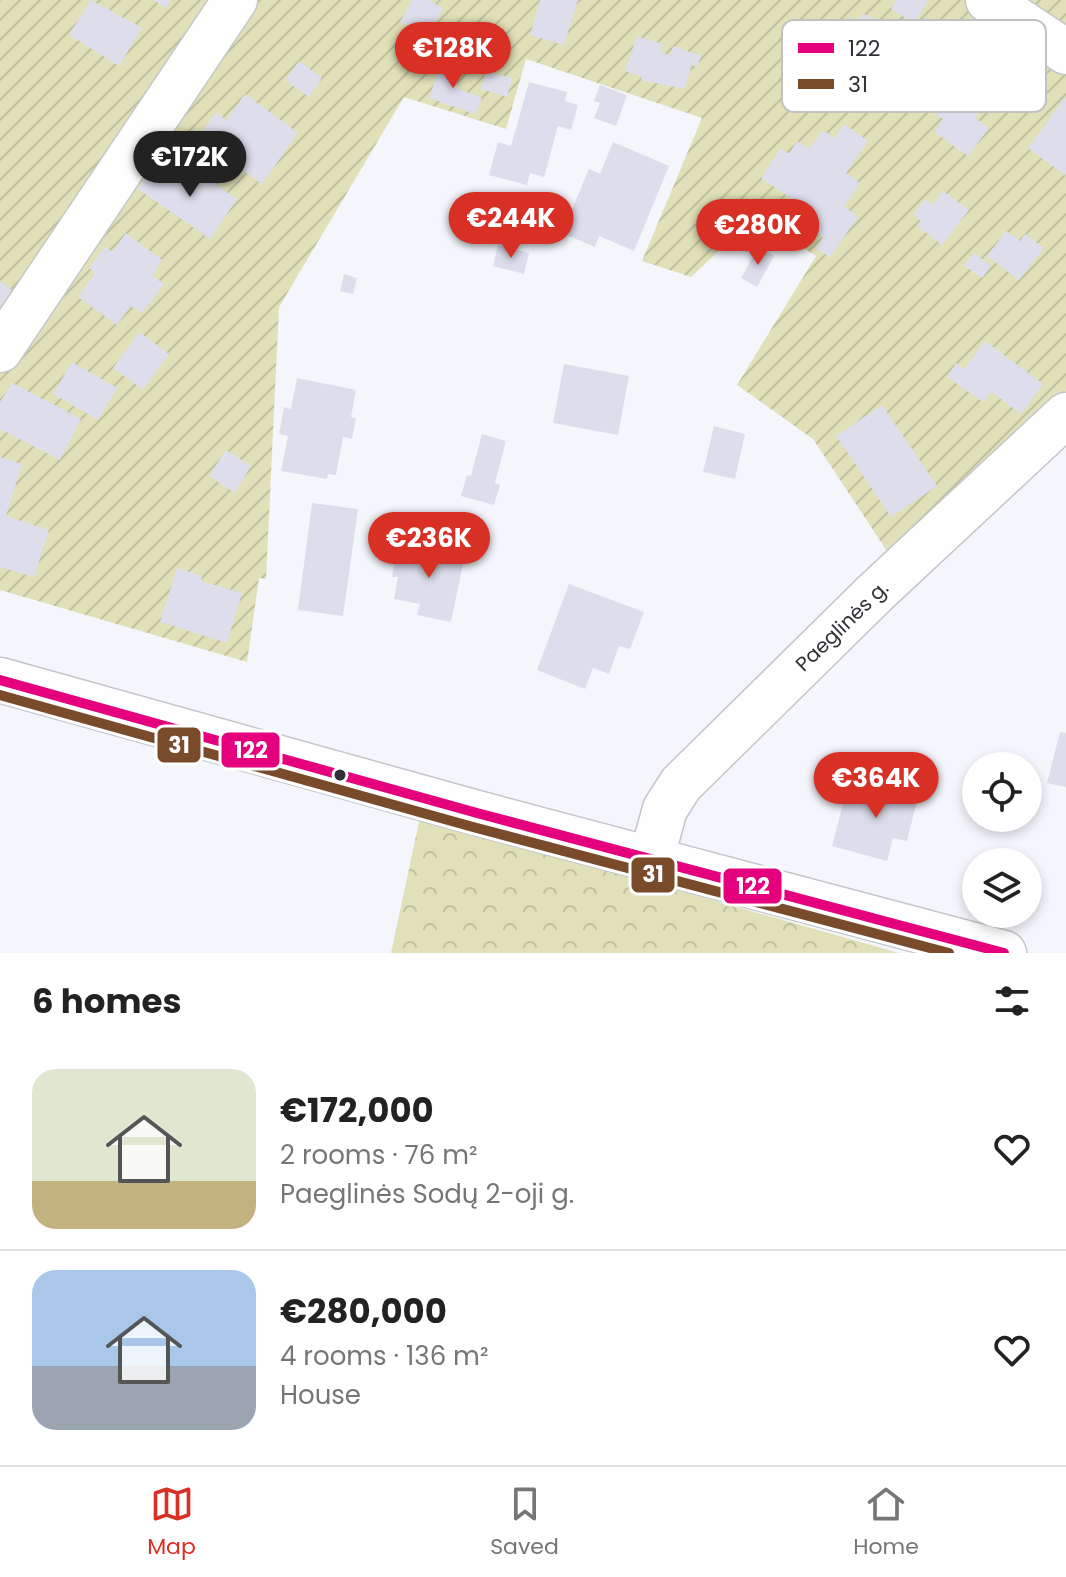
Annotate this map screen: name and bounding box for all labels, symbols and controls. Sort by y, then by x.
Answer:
legend [782,20,1046,112]
pin: €128K [397,22,509,90]
text: €128K [413,30,493,66]
text: 122 [848,33,880,64]
text: 31 [848,69,868,100]
pin: €172K [134,131,246,199]
text: €172K [151,139,229,175]
pin: €244K [455,192,567,260]
pin: €280K [702,199,814,267]
text: €244K [467,200,555,236]
text: €280K [714,207,802,243]
pin: €236K [373,512,485,580]
text: €236K [386,520,472,556]
street label: Paeglinės g. [789,574,895,678]
line badge: 31 [156,726,202,764]
text: 31 [168,730,190,761]
line badge: 122 [220,731,281,769]
text: 122 [234,735,268,766]
pin: €364K [820,752,932,820]
map controls [962,752,1042,928]
button: locate [962,752,1042,832]
text: €364K [832,760,920,796]
unlabelled marker [332,767,348,783]
button: layers [962,848,1042,928]
line badge: 31 [630,856,676,894]
text: 31 [642,859,664,890]
line badge: 122 [722,867,783,905]
text: 122 [736,871,770,902]
text: 6 homes [32,977,181,1025]
icon: filters [990,979,1034,1023]
text: €172,000 [280,1086,434,1134]
icon: home [96,1101,192,1197]
icon: heart [990,1127,1034,1171]
text: 2 rooms · 76 m² [280,1137,478,1173]
text: Paeglinės Sodų 2-oji g. [280,1176,574,1212]
text: €280,000 [280,1287,447,1335]
icon: home [96,1302,192,1398]
icon: heart [990,1328,1034,1372]
text: 4 rooms · 136 m² [280,1338,488,1374]
text: House [280,1377,361,1413]
tab: Map [147,1482,196,1563]
tab: Saved [490,1482,559,1563]
tab: Home [853,1482,919,1563]

